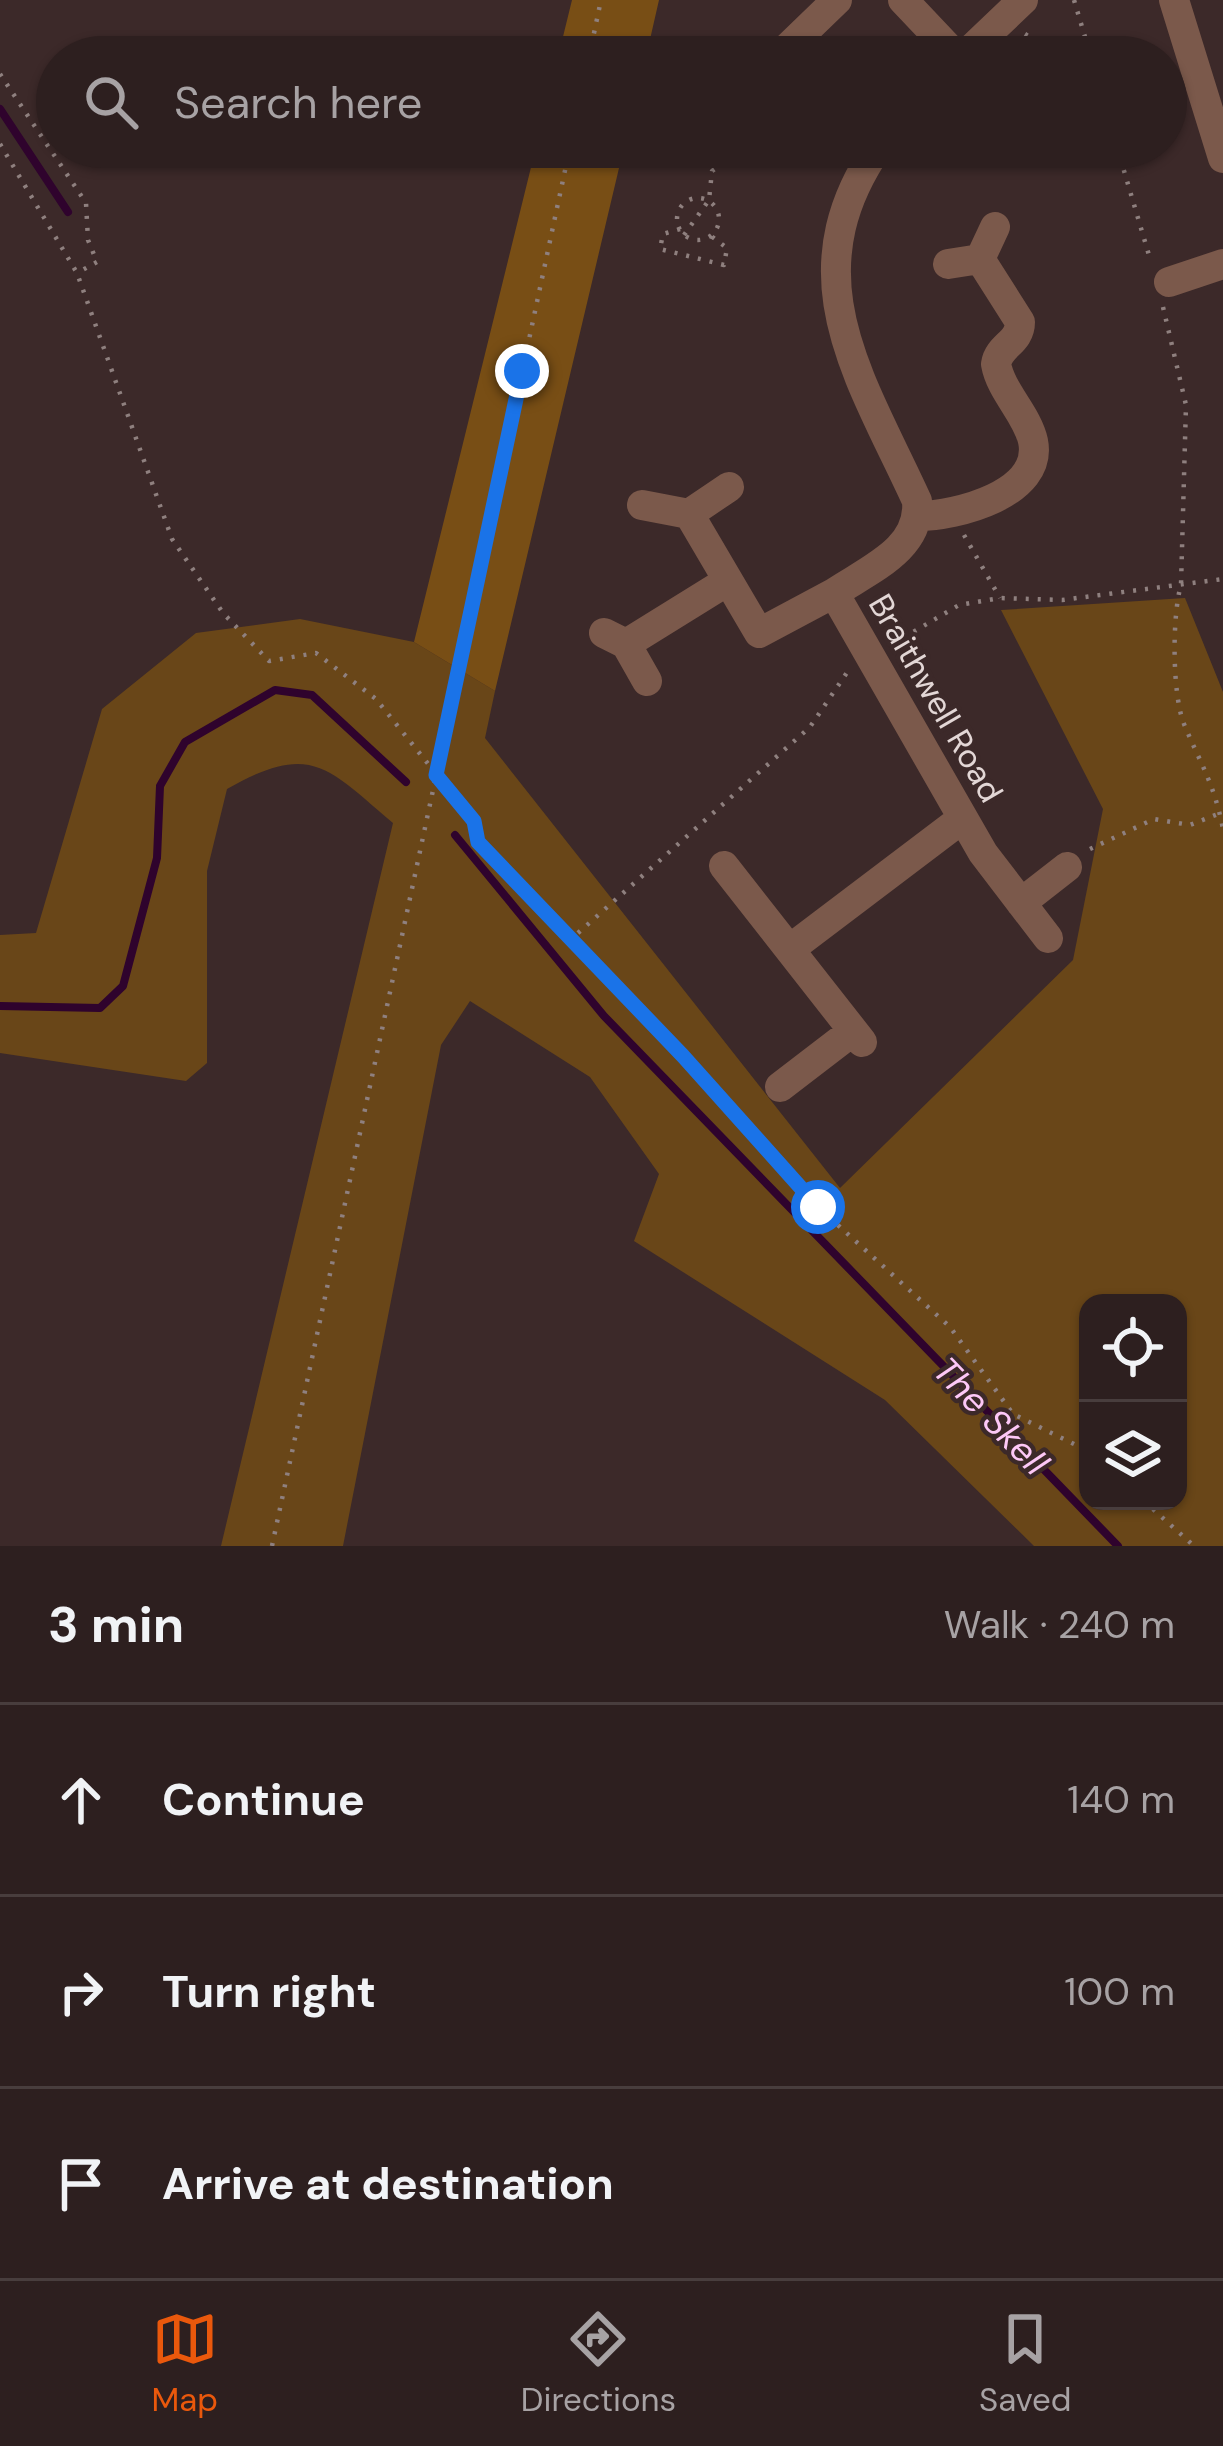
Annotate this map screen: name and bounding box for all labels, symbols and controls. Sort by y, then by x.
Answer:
search box [36,36,1187,168]
icon: search [78,69,144,135]
text: Search here [174,73,422,132]
route end [495,344,549,398]
street label: Braithwell Road [859,586,1013,810]
route start [791,1180,845,1234]
map controls [1079,1294,1187,1510]
button: locate [1079,1294,1187,1402]
water label: The Skell [923,1347,1060,1486]
button: layers [1079,1402,1187,1510]
text: 3 min [48,1591,184,1658]
text: Walk · 240 m [944,1599,1175,1650]
icon: ahead [48,1767,114,1833]
text: Continue [162,1770,365,1829]
text: 140 m [1067,1774,1175,1825]
icon: right [48,1959,114,2025]
text: Turn right [162,1962,376,2021]
text: 100 m [1064,1966,1175,2017]
icon: arrive [48,2151,114,2217]
text: Arrive at destination [162,2154,614,2213]
tab: Map [151,2306,218,2421]
tab: Directions [521,2306,676,2421]
tab: Saved [979,2306,1072,2421]

